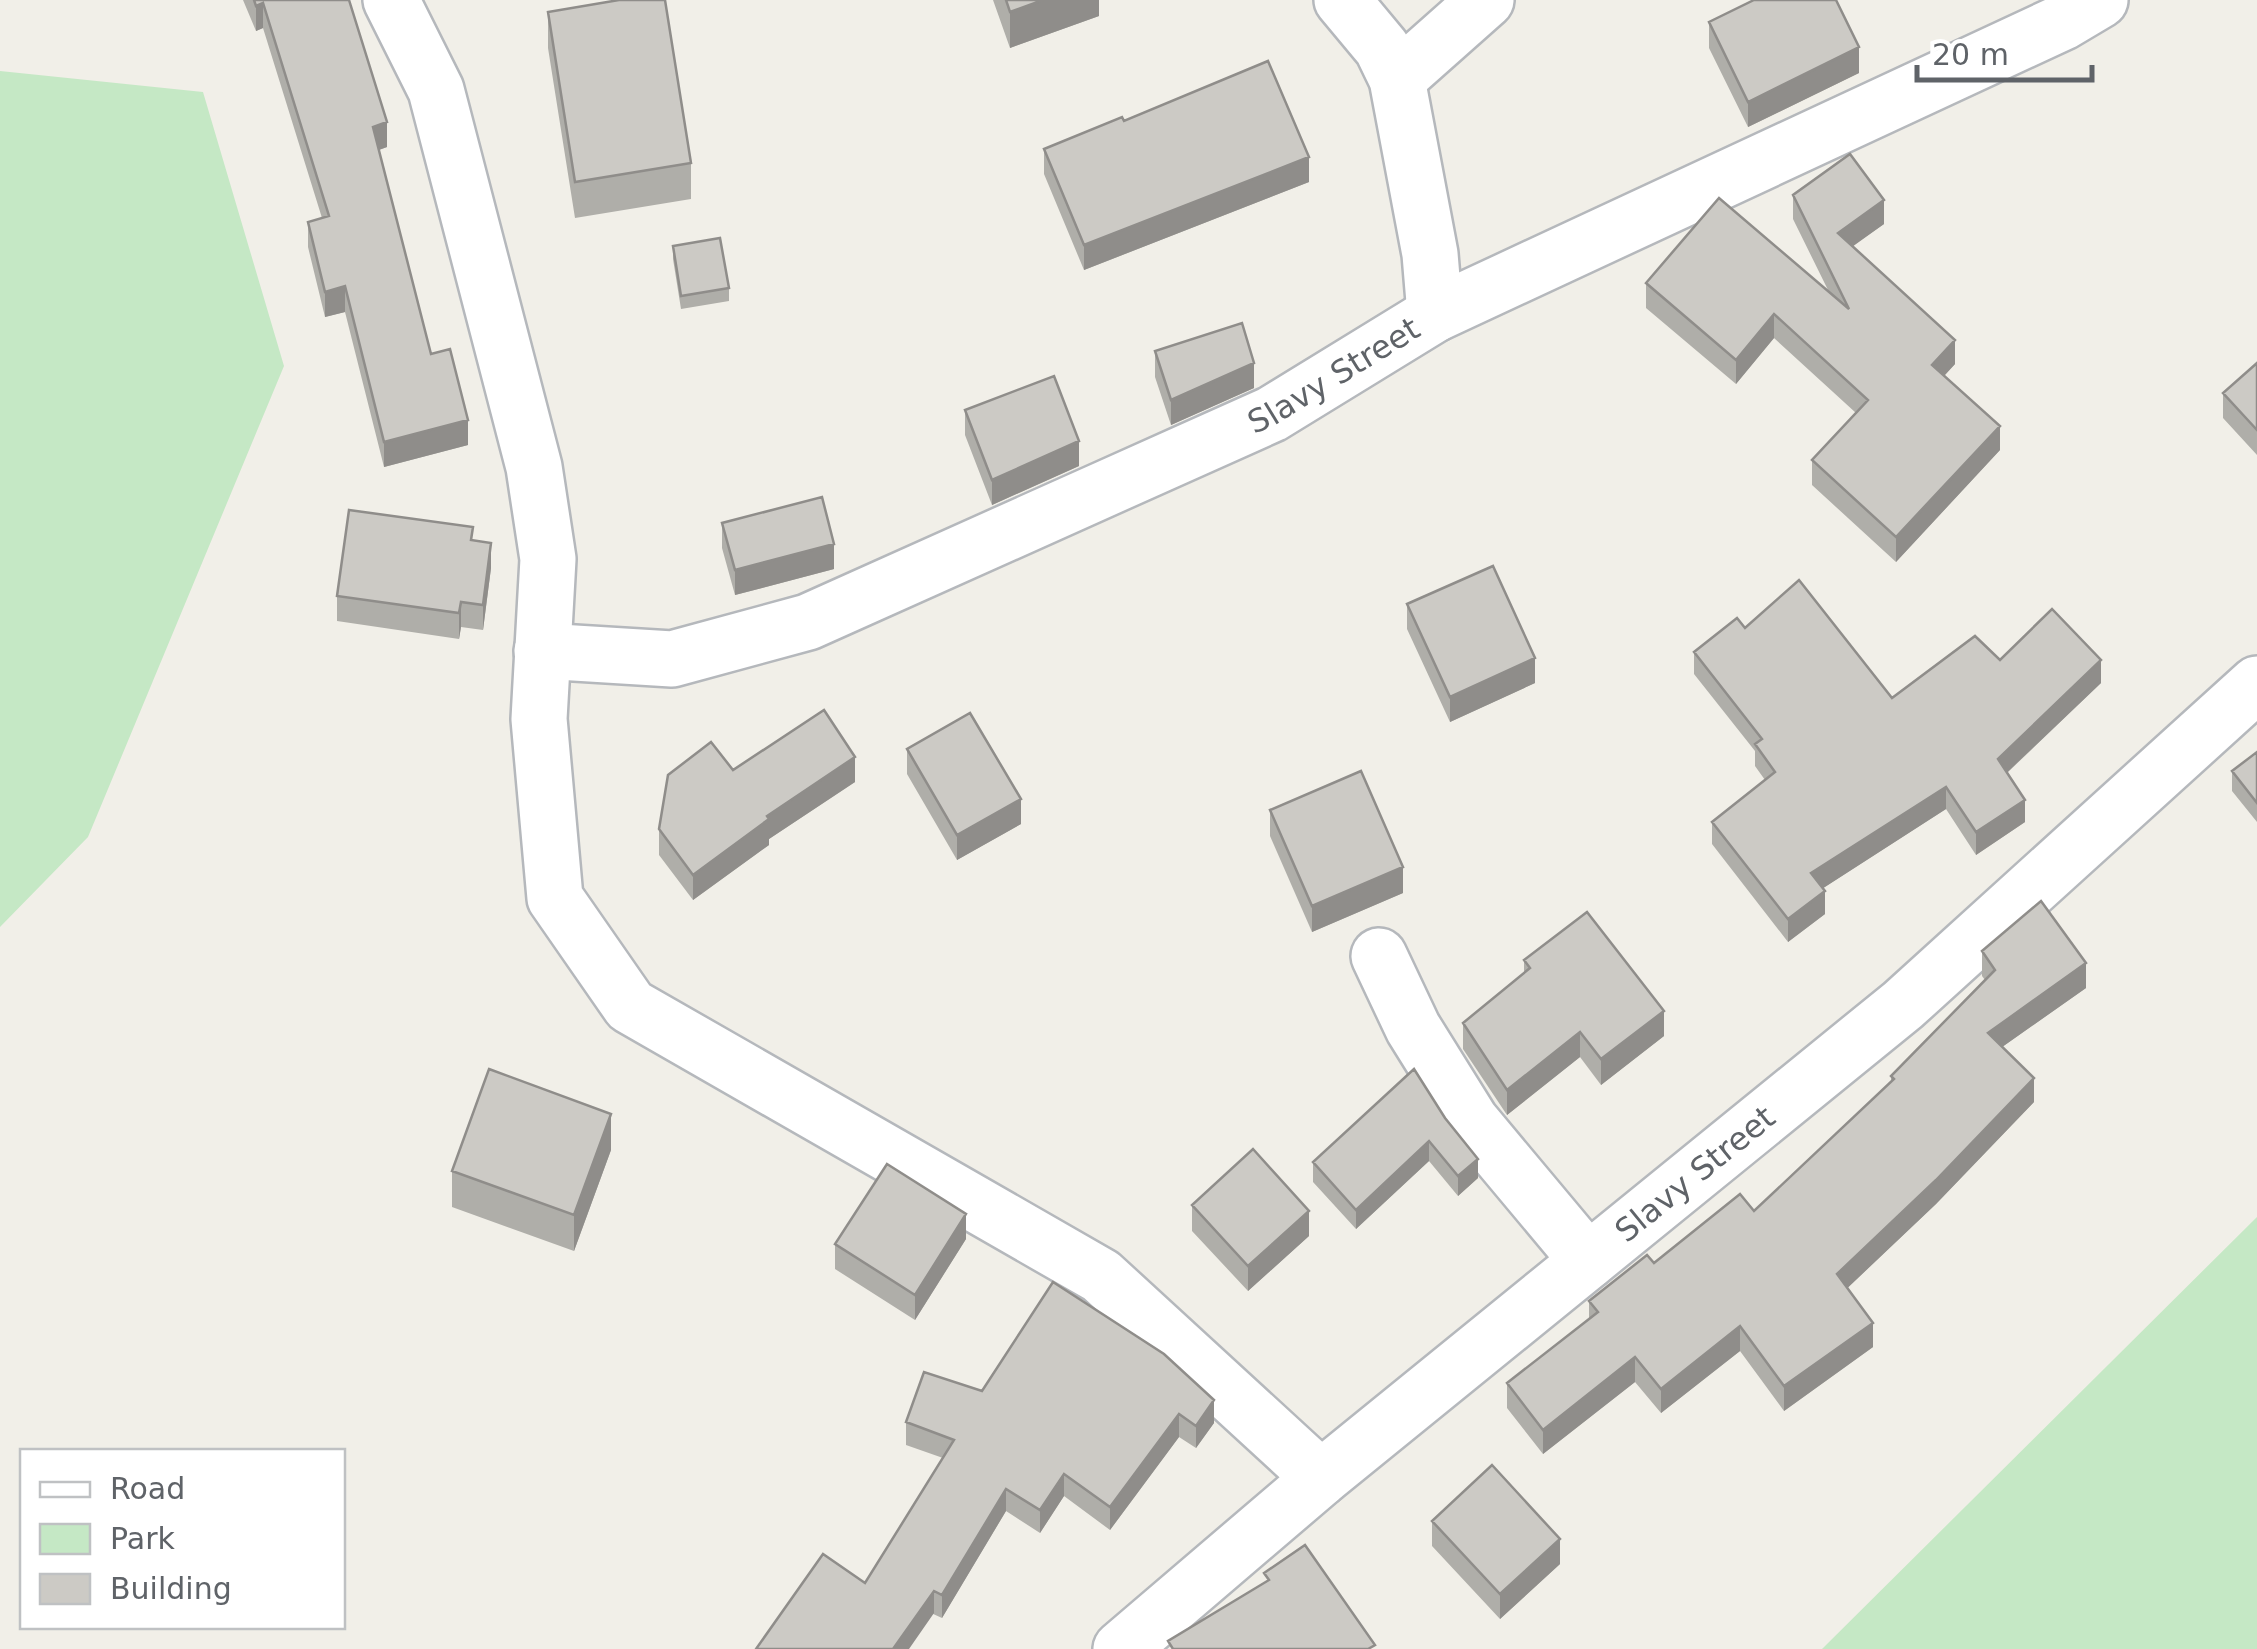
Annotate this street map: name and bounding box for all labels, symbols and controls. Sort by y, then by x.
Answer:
scale bar [1917,20,2092,82]
text: 20 m [1932,37,2009,72]
street label: Slavy Street [1242,309,1426,441]
street label: Slavy Street [1608,1098,1782,1250]
legend [20,1449,345,1629]
text: Road [110,1471,185,1506]
text: Park [110,1521,175,1556]
text: Building [110,1571,232,1606]

